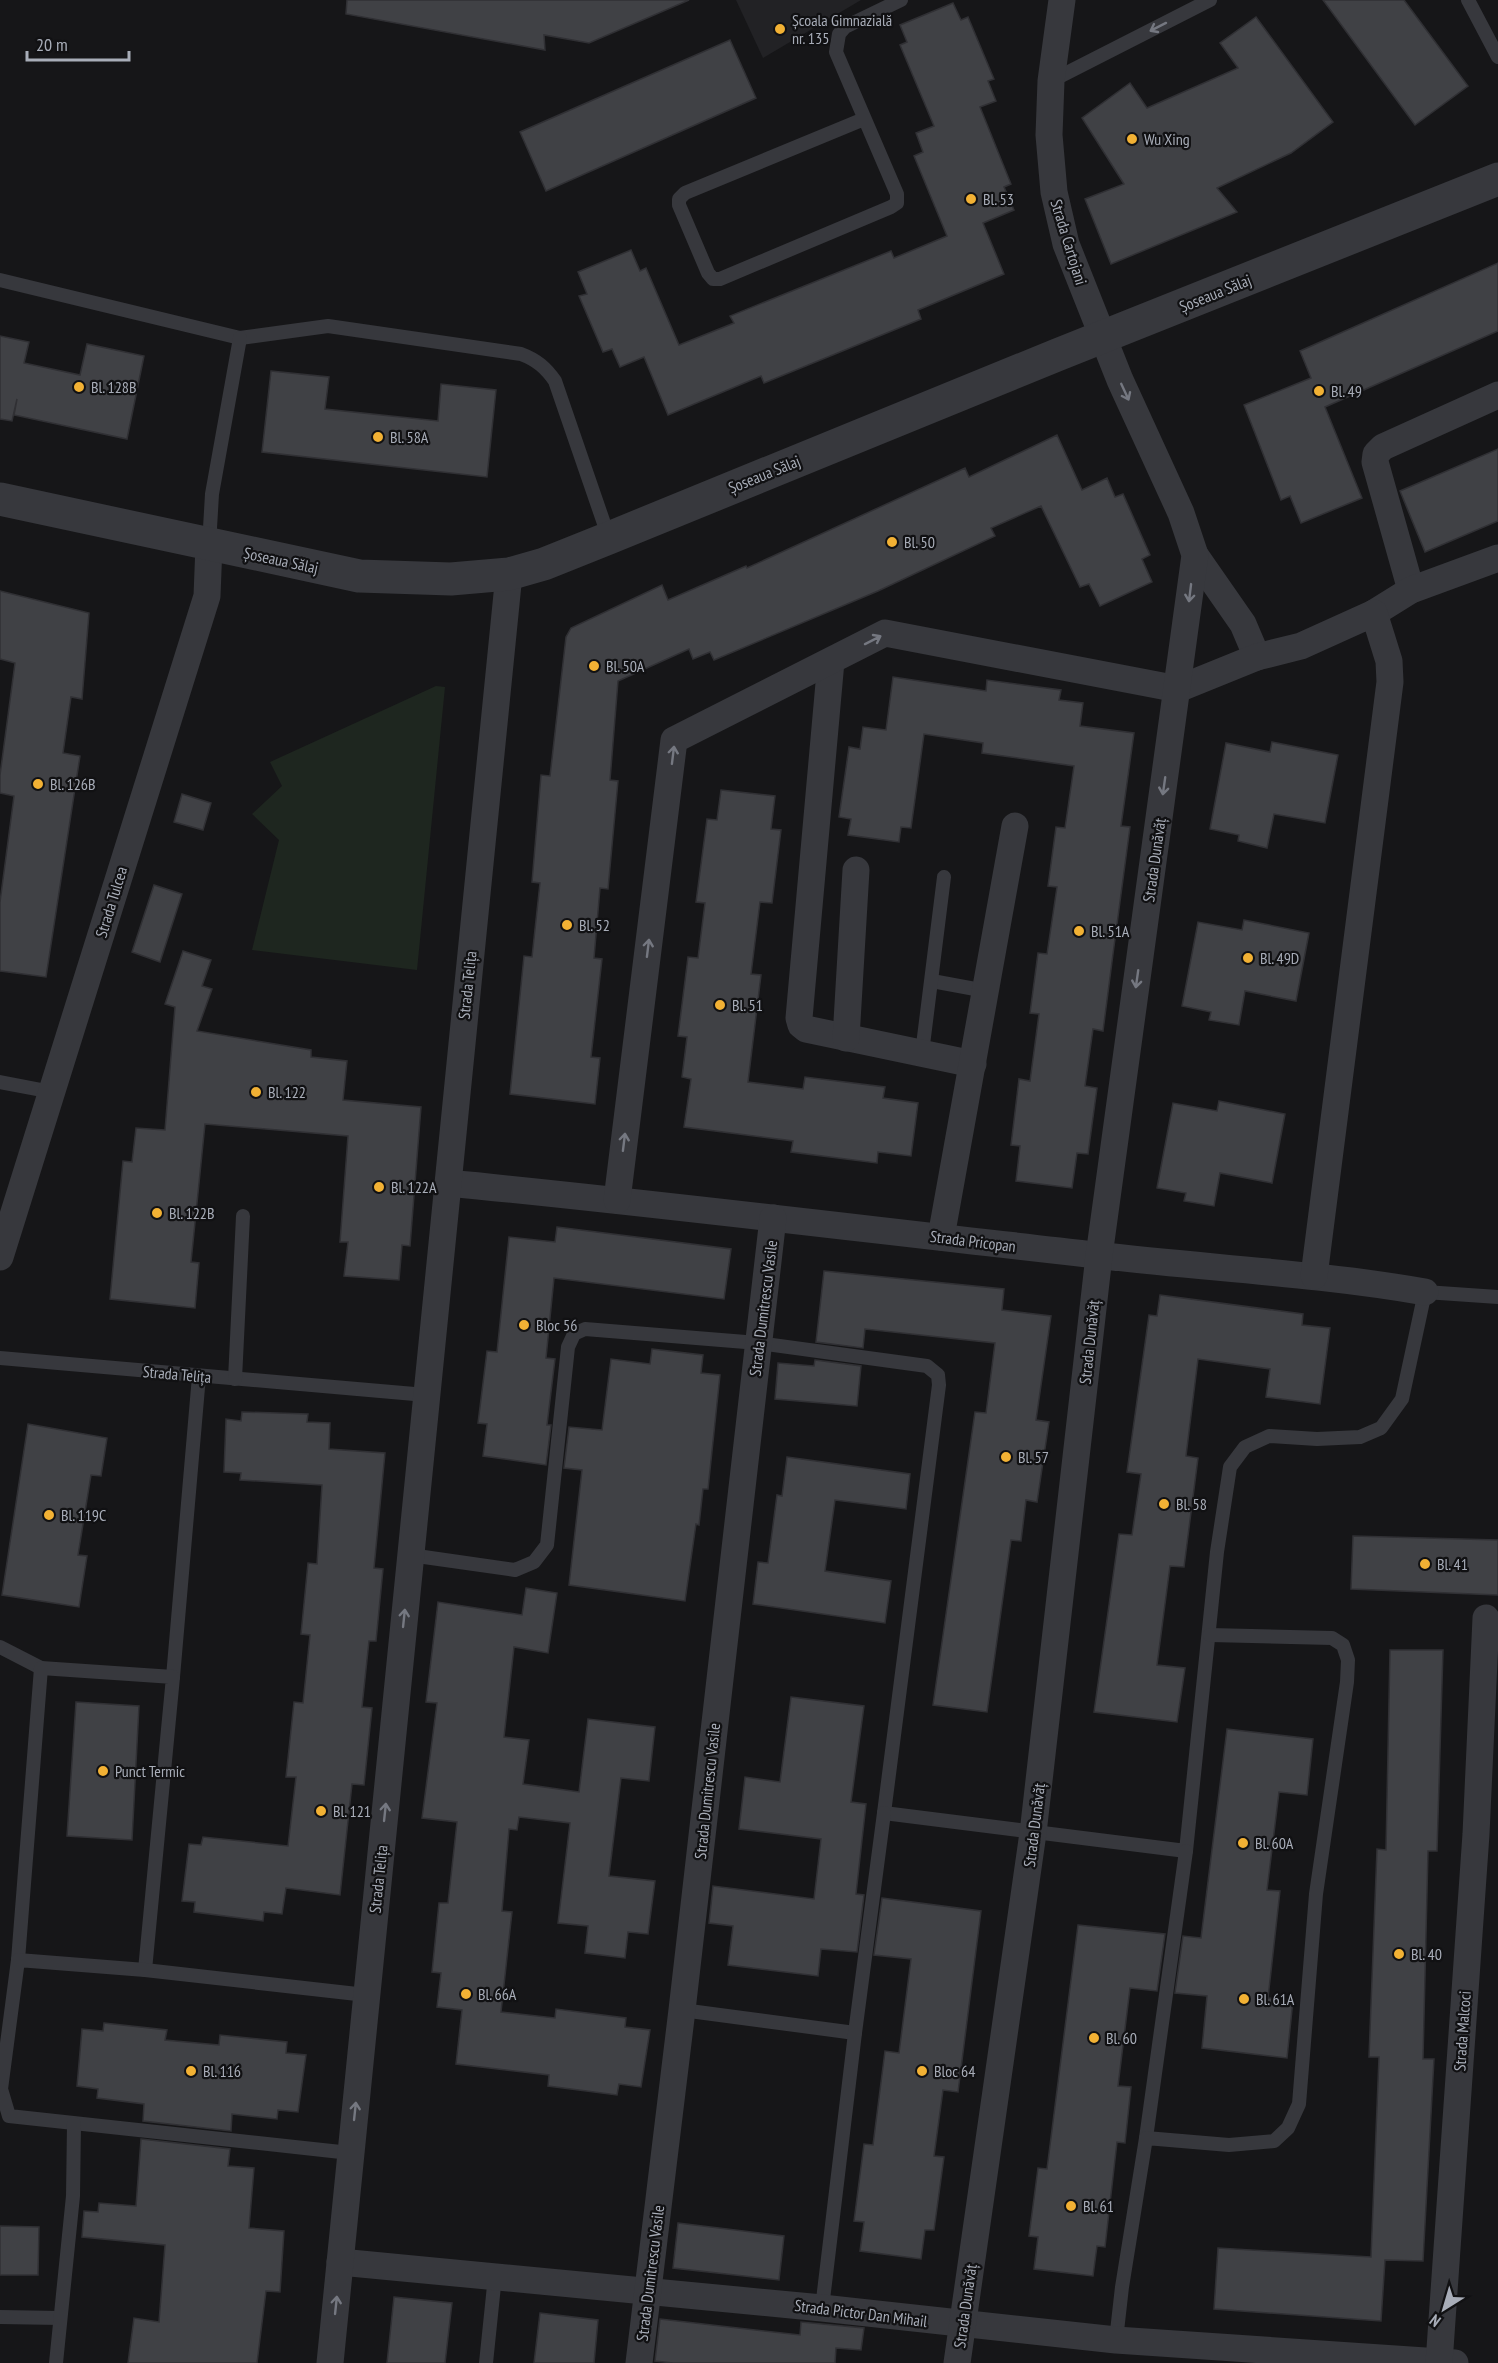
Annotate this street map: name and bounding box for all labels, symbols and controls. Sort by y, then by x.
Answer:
place label: Școala Gimnazială nr. 135 [792,10,892,48]
one-way arrow [1149,21,1167,33]
marker: Școala Gimnazială nr. 135 [773,22,787,36]
scale bar [27,24,129,62]
text: 20 m [36,33,68,56]
place label: Wu Xing [1144,129,1190,149]
marker: Wu Xing [1125,132,1139,146]
place label: Bl. 53 [983,189,1014,209]
marker: Bl. 53 [964,192,978,206]
street label: Strada Cartojani [1046,197,1092,287]
street label: Șoseaua Sălaj [1176,270,1254,316]
place label: Bl. 128B [91,377,137,397]
marker: Bl. 128B [72,380,86,394]
place label: Bl. 49 [1331,381,1362,401]
one-way arrow [1120,382,1132,400]
marker: Bl. 49 [1312,384,1326,398]
place label: Bl. 58A [390,427,429,447]
marker: Bl. 58A [371,430,385,444]
street label: Șoseaua Sălaj [725,451,803,497]
place label: Bl. 50 [904,532,935,552]
marker: Bl. 50 [885,535,899,549]
street label: Șoseaua Sălaj [242,542,320,578]
one-way arrow [1184,583,1195,602]
one-way arrow [864,633,882,645]
place label: Bl. 50A [606,656,645,676]
marker: Bl. 50A [587,659,601,673]
one-way arrow [667,745,678,765]
place label: Bl. 126B [50,774,96,794]
one-way arrow [1159,776,1170,796]
marker: Bl. 126B [31,777,45,791]
street label: Strada Dunăvăț [1138,816,1170,903]
street label: Strada Tulcea [91,864,131,940]
place label: Bl. 52 [579,915,610,935]
marker: Bl. 52 [560,918,574,932]
place label: Bl. 51A [1091,921,1130,941]
marker: Bl. 51A [1072,924,1086,938]
one-way arrow [643,939,654,959]
place label: Bl. 49D [1260,948,1299,968]
street label: Strada Telița [453,950,481,1020]
marker: Bl. 49D [1241,951,1255,965]
one-way arrow [1132,969,1143,989]
place label: Bl. 51 [732,995,763,1015]
marker: Bl. 51 [713,998,727,1012]
place label: Bl. 122 [268,1082,306,1102]
marker: Bl. 122 [249,1085,263,1099]
one-way arrow [619,1132,630,1152]
place label: Bl. 122A [391,1177,437,1197]
marker: Bl. 122A [372,1180,386,1194]
place label: Bl. 122B [169,1203,215,1223]
marker: Bl. 122B [150,1206,164,1220]
street label: Strada Pricopan [929,1226,1017,1256]
street label: Strada Dumitrescu Vasile [745,1239,781,1377]
street label: Strada Dunăvăț [1075,1298,1103,1385]
place label: Bloc 56 [536,1315,577,1335]
marker: Bloc 56 [517,1318,531,1332]
street label: Strada Telița [142,1361,212,1387]
place label: Bl. 57 [1018,1447,1049,1467]
marker: Bl. 57 [999,1450,1013,1464]
place label: Bl. 58 [1176,1494,1207,1514]
marker: Bl. 58 [1157,1497,1171,1511]
place label: Bl. 119C [61,1505,106,1525]
marker: Bl. 119C [42,1508,56,1522]
place label: Bl. 41 [1437,1554,1468,1574]
marker: Bl. 41 [1418,1557,1432,1571]
one-way arrow [399,1609,410,1629]
street label: Strada Dumitrescu Vasile [690,1722,724,1860]
place label: Punct Termic [115,1761,185,1781]
marker: Punct Termic [96,1764,110,1778]
street label: Strada Dunăvăț [1019,1781,1049,1868]
place label: Bl. 121 [333,1801,371,1821]
one-way arrow [380,1803,391,1823]
marker: Bl. 121 [314,1804,328,1818]
place label: Bl. 60A [1255,1833,1294,1853]
marker: Bl. 60A [1236,1836,1250,1850]
street label: Strada Telița [364,1844,392,1914]
place label: Bl. 40 [1411,1944,1442,1964]
marker: Bl. 40 [1392,1947,1406,1961]
place label: Bl. 66A [478,1984,517,2004]
marker: Bl. 66A [459,1987,473,2001]
place label: Bl. 61A [1256,1989,1295,2009]
street label: Strada Malcoci [1449,1990,1475,2072]
marker: Bl. 61A [1237,1992,1251,2006]
place label: Bl. 60 [1106,2028,1137,2048]
marker: Bl. 60 [1087,2031,1101,2045]
place label: Bl. 116 [203,2061,241,2081]
place label: Bloc 64 [934,2061,975,2081]
marker: Bl. 116 [184,2064,198,2078]
marker: Bloc 64 [915,2064,929,2078]
one-way arrow [350,2101,361,2121]
place label: Bl. 61 [1083,2196,1114,2216]
marker: Bl. 61 [1064,2199,1078,2213]
street label: Strada Dumitrescu Vasile [632,2204,668,2342]
street label: Strada Dunăvăț [949,2262,981,2349]
north arrow [1414,2279,1474,2339]
one-way arrow [331,2295,342,2315]
street label: Strada Pictor Dan Mihail [793,2295,929,2331]
text: N [1426,2310,1444,2332]

